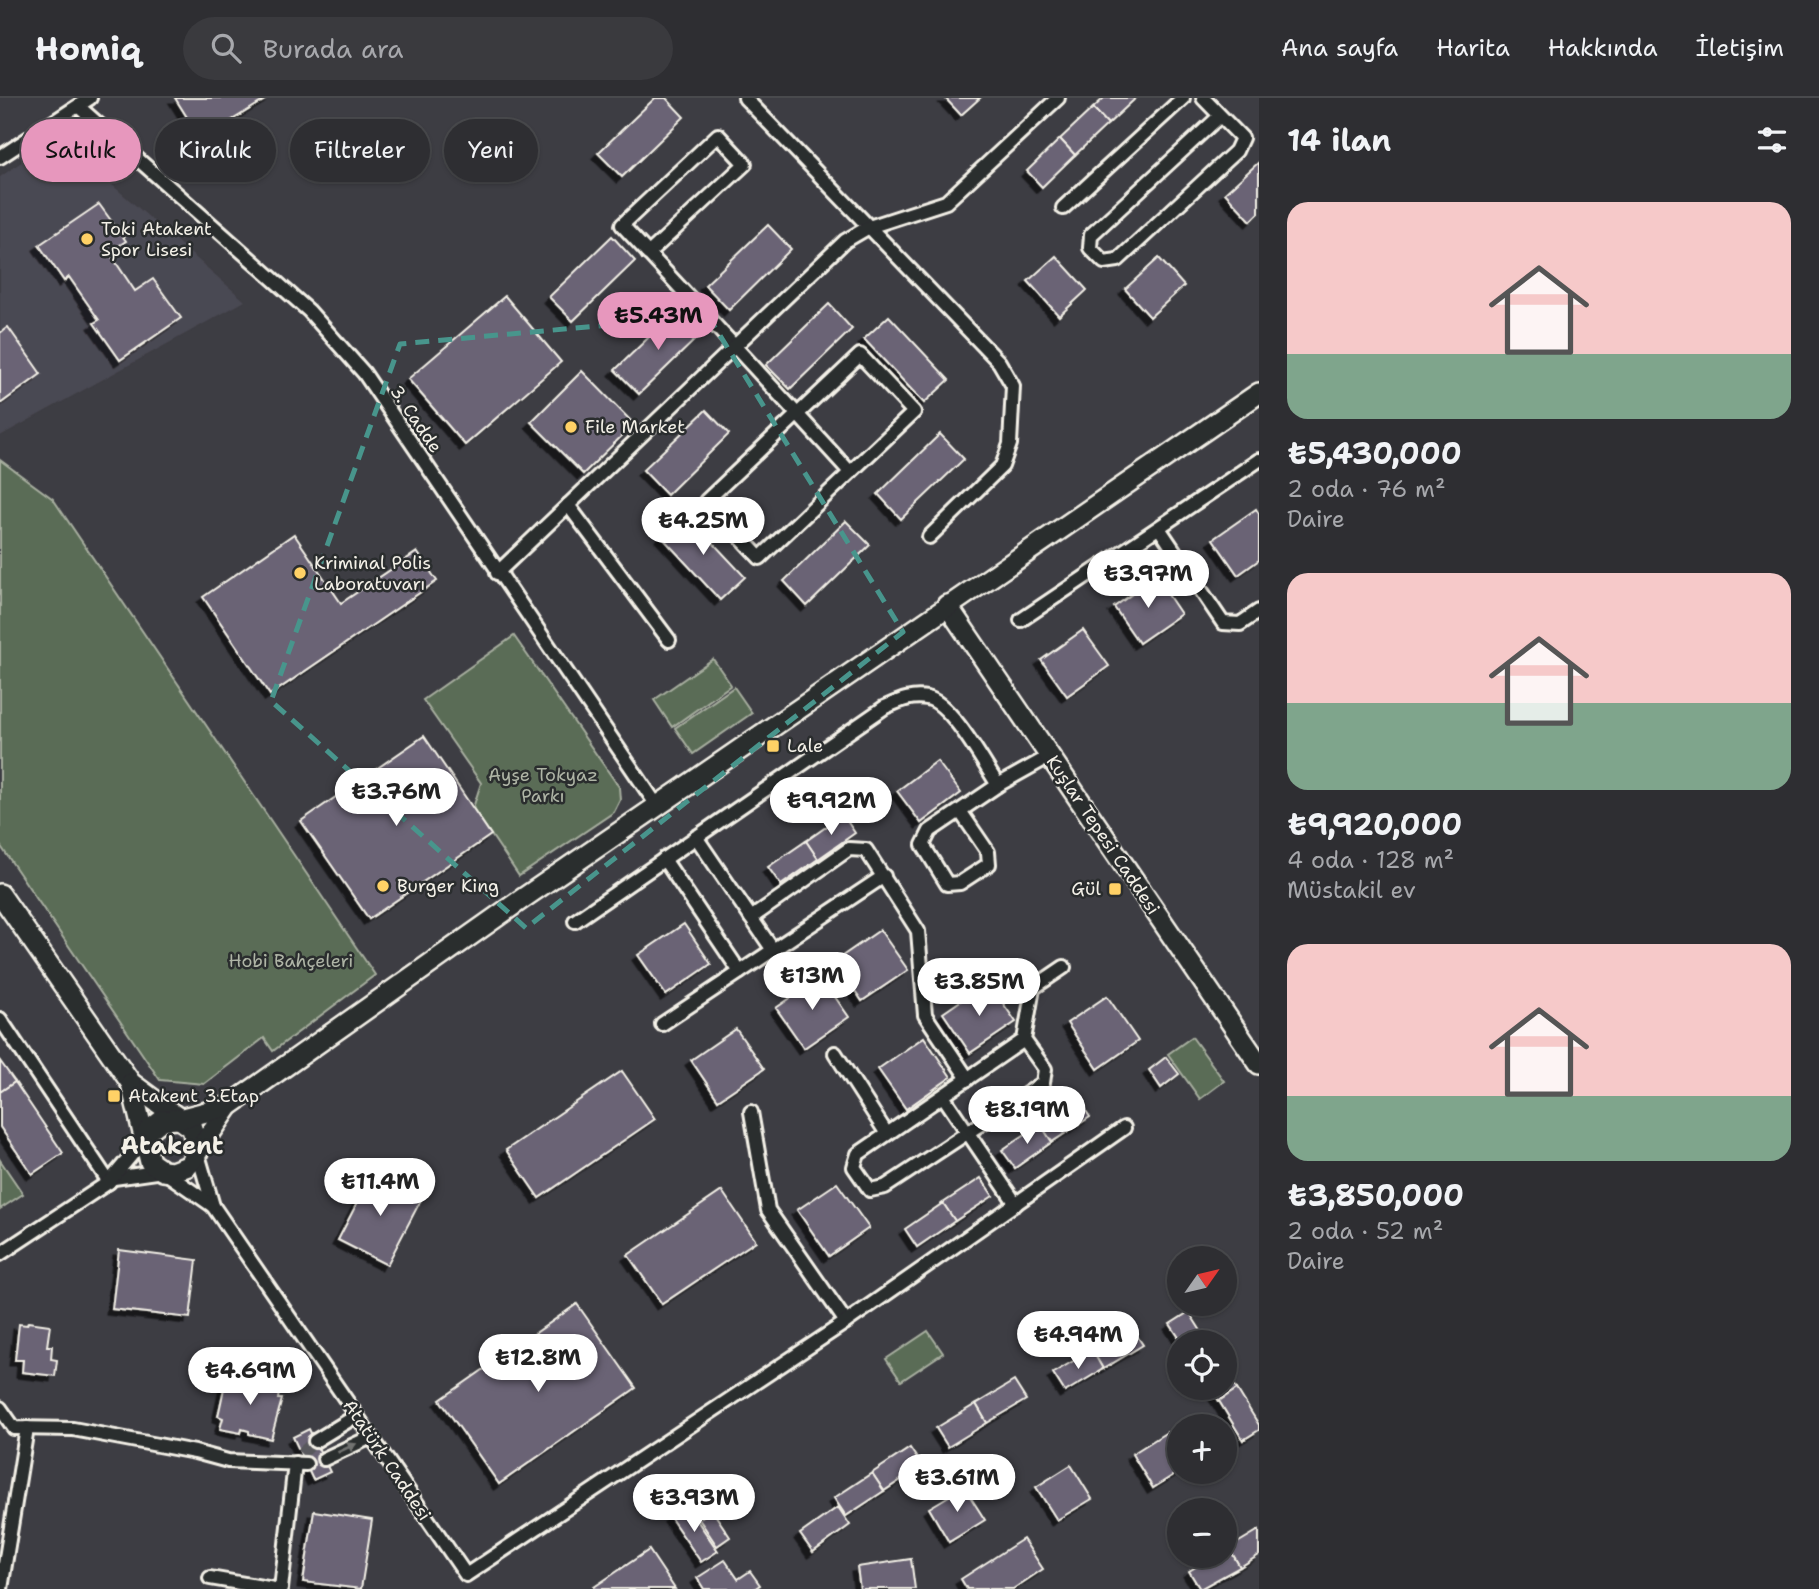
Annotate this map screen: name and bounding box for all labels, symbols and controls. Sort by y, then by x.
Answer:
search box [183,17,673,80]
text: Homiq [35,26,141,71]
icon: search [207,29,245,67]
text: Burada ara [263,31,404,66]
text: Ana sayfa [1281,32,1398,64]
text: Harita [1436,32,1510,64]
text: Hakkında [1548,32,1658,64]
text: İletişim [1696,32,1784,64]
chip: Satılık [21,119,141,182]
chip: Kiralık [155,119,276,182]
chip: Filtreler [290,119,430,182]
chip: Yeni [444,119,538,182]
text: 14 ilan [1287,120,1391,161]
icon: filters [1753,121,1791,159]
place label: Toki Atakent Spor Lisesi [101,217,212,262]
marker: Toki Atakent Spor Lisesi [79,231,95,247]
icon: home [1476,247,1602,373]
pin: ₺5.43M [601,292,715,352]
text: ₺5.43M [613,300,703,330]
street label: 3. Cadde [384,380,448,458]
place label: File Market [585,415,685,439]
marker: File Market [563,419,579,435]
text: ₺5,430,000 [1287,433,1462,474]
text: 2 oda · 76 m² [1287,474,1446,504]
pin: ₺4.25M [646,498,760,557]
text: Daire [1287,504,1345,534]
text: ₺4.25M [658,505,748,535]
pin: ₺3.97M [1091,550,1205,610]
place label: Kriminal Polis Laboratuvarı [314,551,431,596]
text: ₺3.97M [1103,558,1193,588]
marker: Kriminal Polis Laboratuvarı [292,565,308,581]
icon: home [1476,618,1602,744]
place label: Lale [787,734,823,758]
marker: Lale [765,738,781,754]
street label: Kuşlar Tepesi Caddesi [1041,751,1165,919]
park label: Ayşe Tokyaz Parkı [488,763,598,808]
pin: ₺3.76M [339,768,453,828]
text: ₺3.76M [351,776,441,806]
pin: ₺9.92M [774,778,888,837]
text: ₺9.92M [786,785,876,815]
text: ₺9,920,000 [1287,804,1462,845]
text: 4 oda · 128 m² [1287,845,1454,875]
place label: Burger King [397,874,499,898]
text: Müstakil ev [1287,875,1416,905]
place label: Gül [1071,877,1102,901]
marker: Burger King [375,878,391,894]
marker: Gül [1107,881,1123,897]
park label: Hobi Bahçeleri [229,949,353,973]
pin: ₺13M [771,953,853,1012]
pin: ₺3.85M [922,958,1036,1018]
text: ₺13M [780,960,844,990]
text: ₺3.85M [933,966,1025,996]
icon: home [1476,989,1602,1115]
place label: Atakent 3.Etap [128,1084,259,1108]
pin: ₺8.19M [970,1086,1084,1146]
marker: Atakent 3.Etap [106,1088,122,1104]
text: ₺8.19M [984,1094,1070,1124]
district label: Atakent [120,1130,224,1162]
pin: ₺11.4M [323,1158,437,1218]
text: ₺11.4M [340,1166,420,1196]
text: ₺3,850,000 [1287,1175,1464,1216]
text: 2 oda · 52 m² [1287,1216,1443,1246]
north arrow [1167,1246,1237,1316]
map controls [1167,1246,1237,1568]
text: Daire [1287,1246,1345,1276]
pin: ₺4.94M [1021,1312,1135,1371]
text: ₺4.94M [1033,1319,1123,1349]
button: locate [1167,1330,1237,1400]
pin: ₺12.8M [481,1334,595,1394]
text: ₺12.8M [495,1342,581,1372]
pin: ₺4.69M [193,1348,307,1407]
text: ₺4.69M [204,1355,296,1385]
street label: Atatürk Caddesi [337,1395,437,1525]
button: + [1167,1414,1237,1484]
one-way arrow [337,1443,357,1454]
pin: ₺3.61M [900,1454,1014,1514]
text: ₺3.61M [914,1462,1000,1492]
pin: ₺3.93M [637,1474,751,1534]
text: ₺3.93M [649,1482,739,1512]
button: − [1167,1498,1237,1568]

